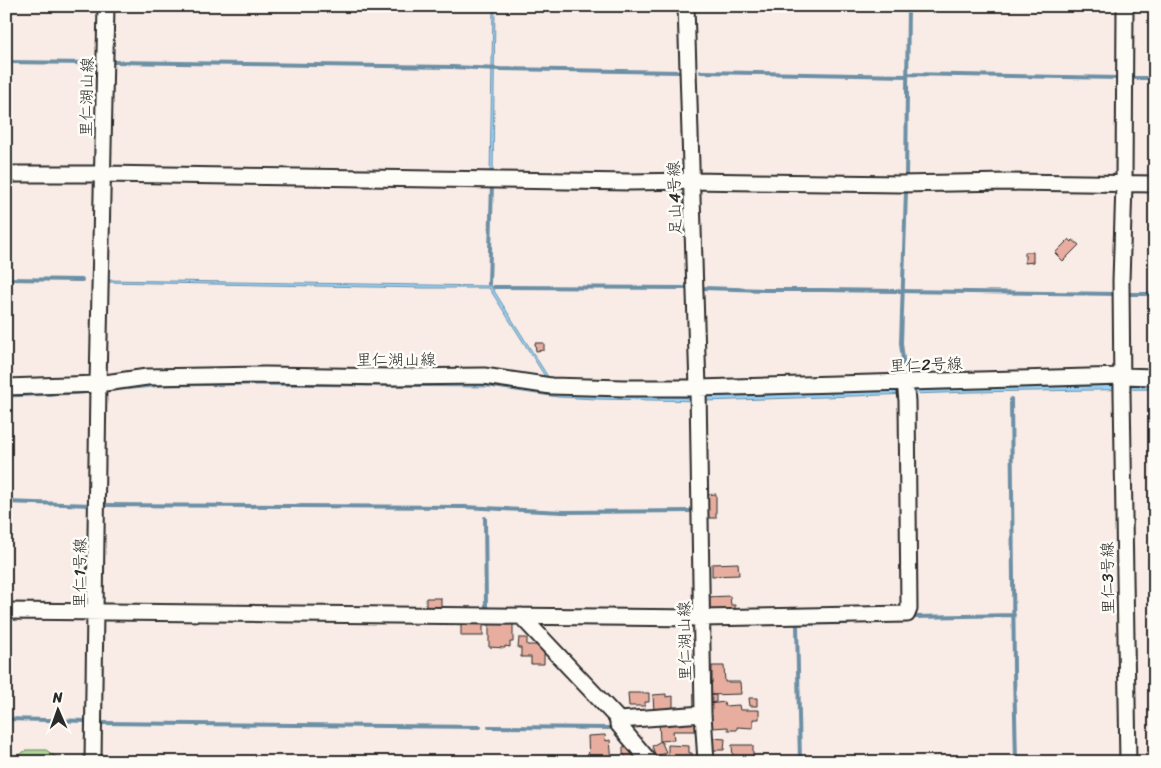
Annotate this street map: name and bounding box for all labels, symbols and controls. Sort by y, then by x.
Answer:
street label: 里仁湖山線 [71,57,102,137]
street label: 足山4号線 [659,160,690,235]
street label: 里仁湖山線 [356,345,436,374]
street label: 里仁2号線 [889,349,963,380]
street label: 里仁1号線 [64,537,95,609]
street label: 里仁3号線 [1092,541,1123,615]
street label: 里仁湖山線 [669,601,700,681]
text: N [51,685,63,710]
north arrow [32,686,82,736]

